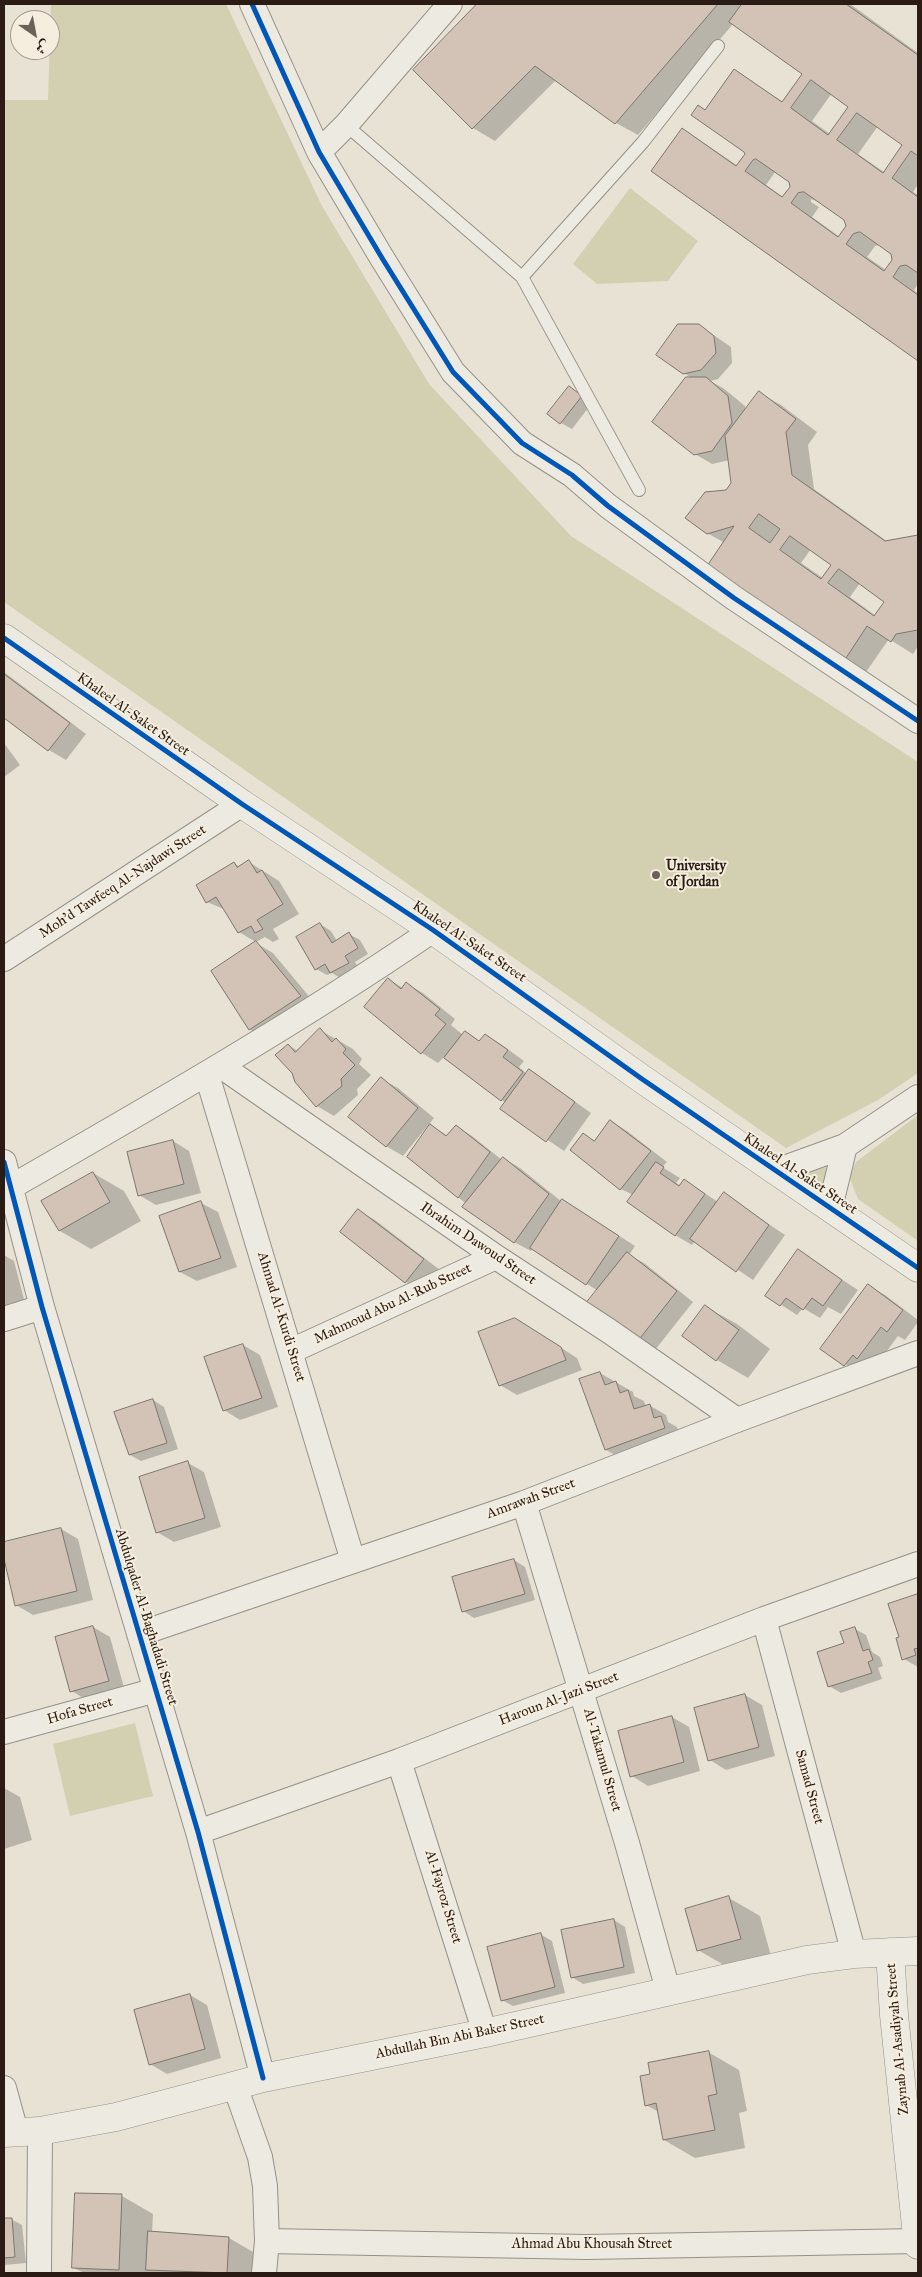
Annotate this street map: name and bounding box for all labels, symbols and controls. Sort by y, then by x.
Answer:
north arrow [10,10,60,60]
text: ش [32,36,53,58]
street label: Khaleel Al-Saket Street [73,670,193,760]
street label: Moh’d Tawfeeq Al-Najdawi Street [36,822,210,942]
place label: University of Jordan [666,859,726,892]
marker: University of Jordan [650,869,662,881]
street label: Khaleel Al-Saket Street [409,898,529,986]
street label: Khaleel Al-Saket Street [740,1130,860,1218]
street label: Ibrahim Dawoud Street [417,1199,539,1289]
street label: Ahmad Al-Kurdi Street [253,1250,309,1384]
street label: Mahmoud Abu Al-Rub Street [312,1260,474,1348]
street label: Amrawah Street [484,1475,578,1523]
street label: Abdulqader Al-Baghadadi Street [111,1527,181,1707]
street label: Haroun Al-Jazi Street [497,1668,621,1730]
street label: Hofa Street [45,1694,115,1728]
street label: Al-Takamul Street [579,1706,625,1814]
street label: Samad Street [791,1748,827,1826]
street label: Al-Fayroz Street [421,1848,465,1946]
street label: Zaynab Al-Asadiyah Street [883,1962,913,2116]
street label: Abdullah Bin Abi Baker Street [374,2011,546,2063]
street label: Ahmad Abu Khousah Street [512,2237,672,2253]

